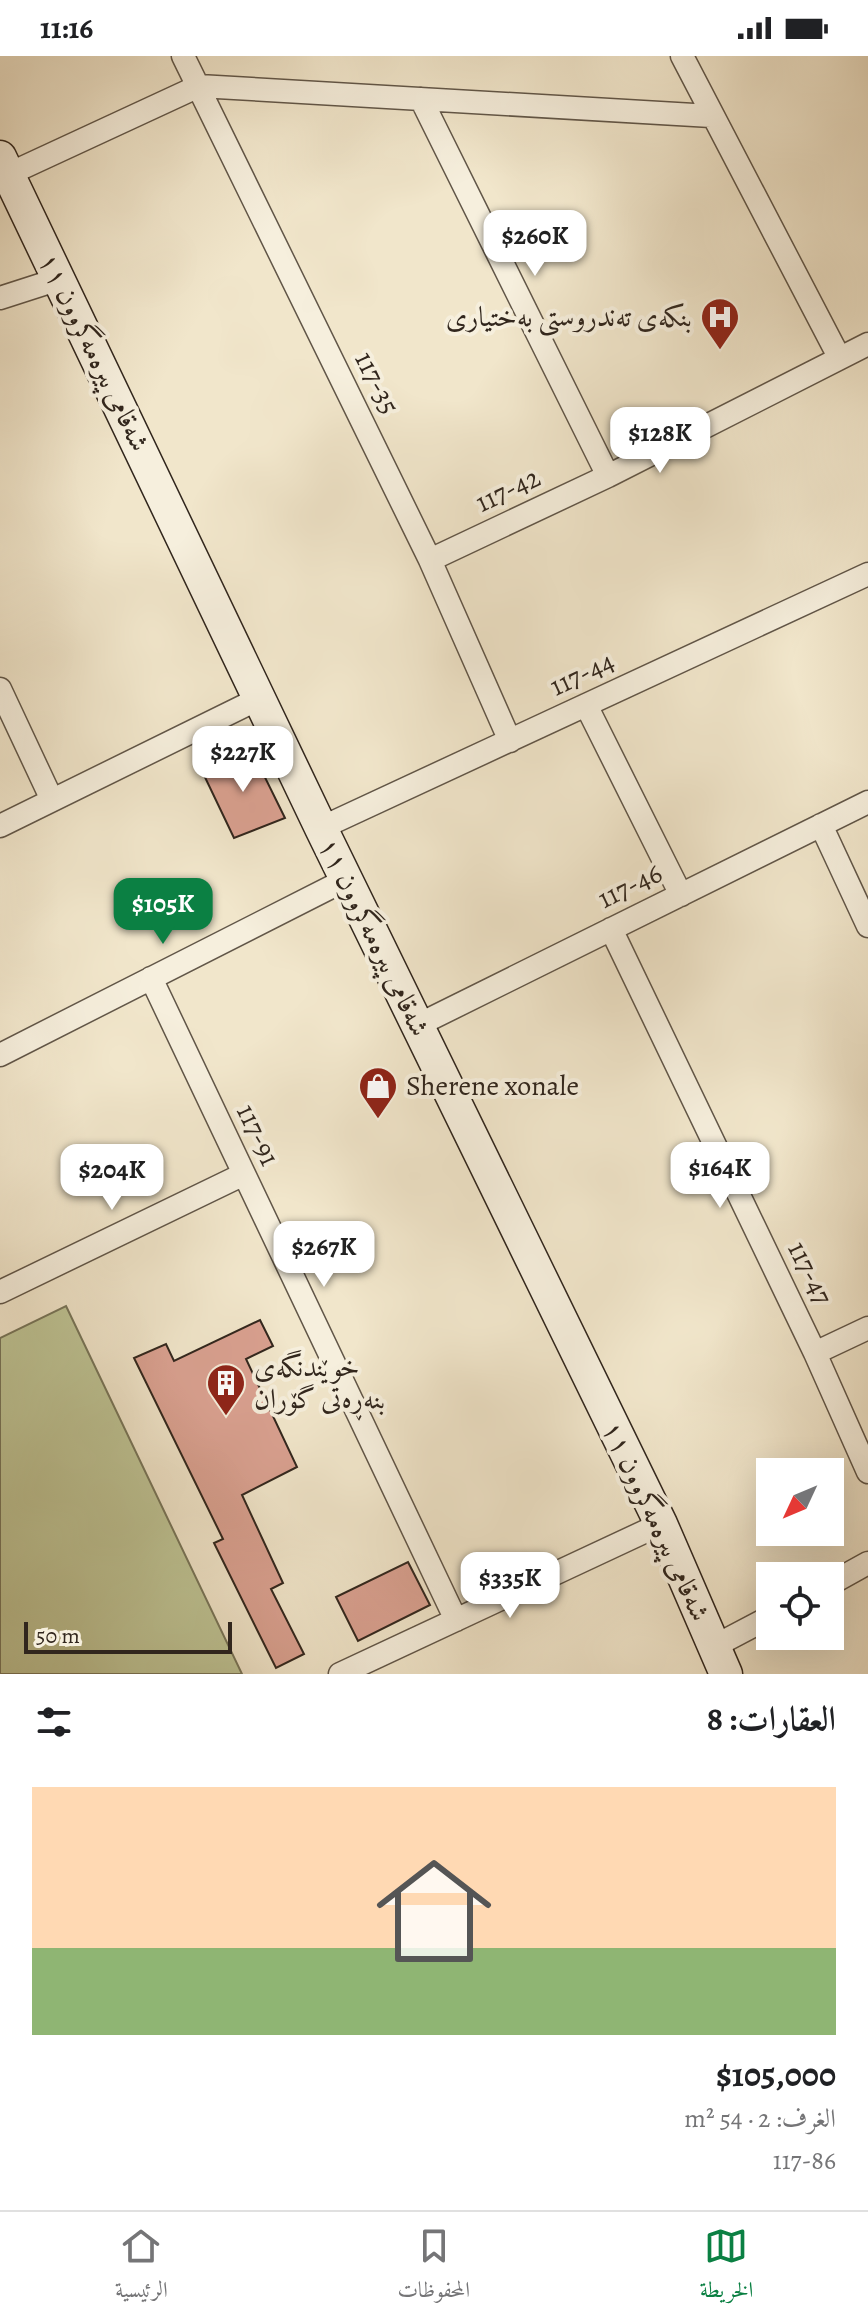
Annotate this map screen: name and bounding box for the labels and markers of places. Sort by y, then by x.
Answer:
pin: $260K [479,210,591,278]
hospital icon: بنکەی تەندروستی بەختیاری [699,296,741,351]
place label: بنکەی تەندروستی بەختیاری [446,298,692,337]
pin: $128K [604,407,716,475]
pin: $227K [187,726,299,794]
pin: $105K [107,878,219,946]
shop icon: Sherene xonale [357,1065,399,1120]
place label: Sherene xonale [406,1067,579,1105]
pin: $164K [664,1142,776,1210]
pin: $204K [56,1144,168,1212]
pin: $267K [268,1221,380,1289]
place label: خوێندنگەی بنەڕەتی گۆران [254,1348,385,1421]
building icon: خوێندنگەی بنەڕەتی گۆران [205,1362,247,1417]
pin: $335K [454,1552,566,1620]

